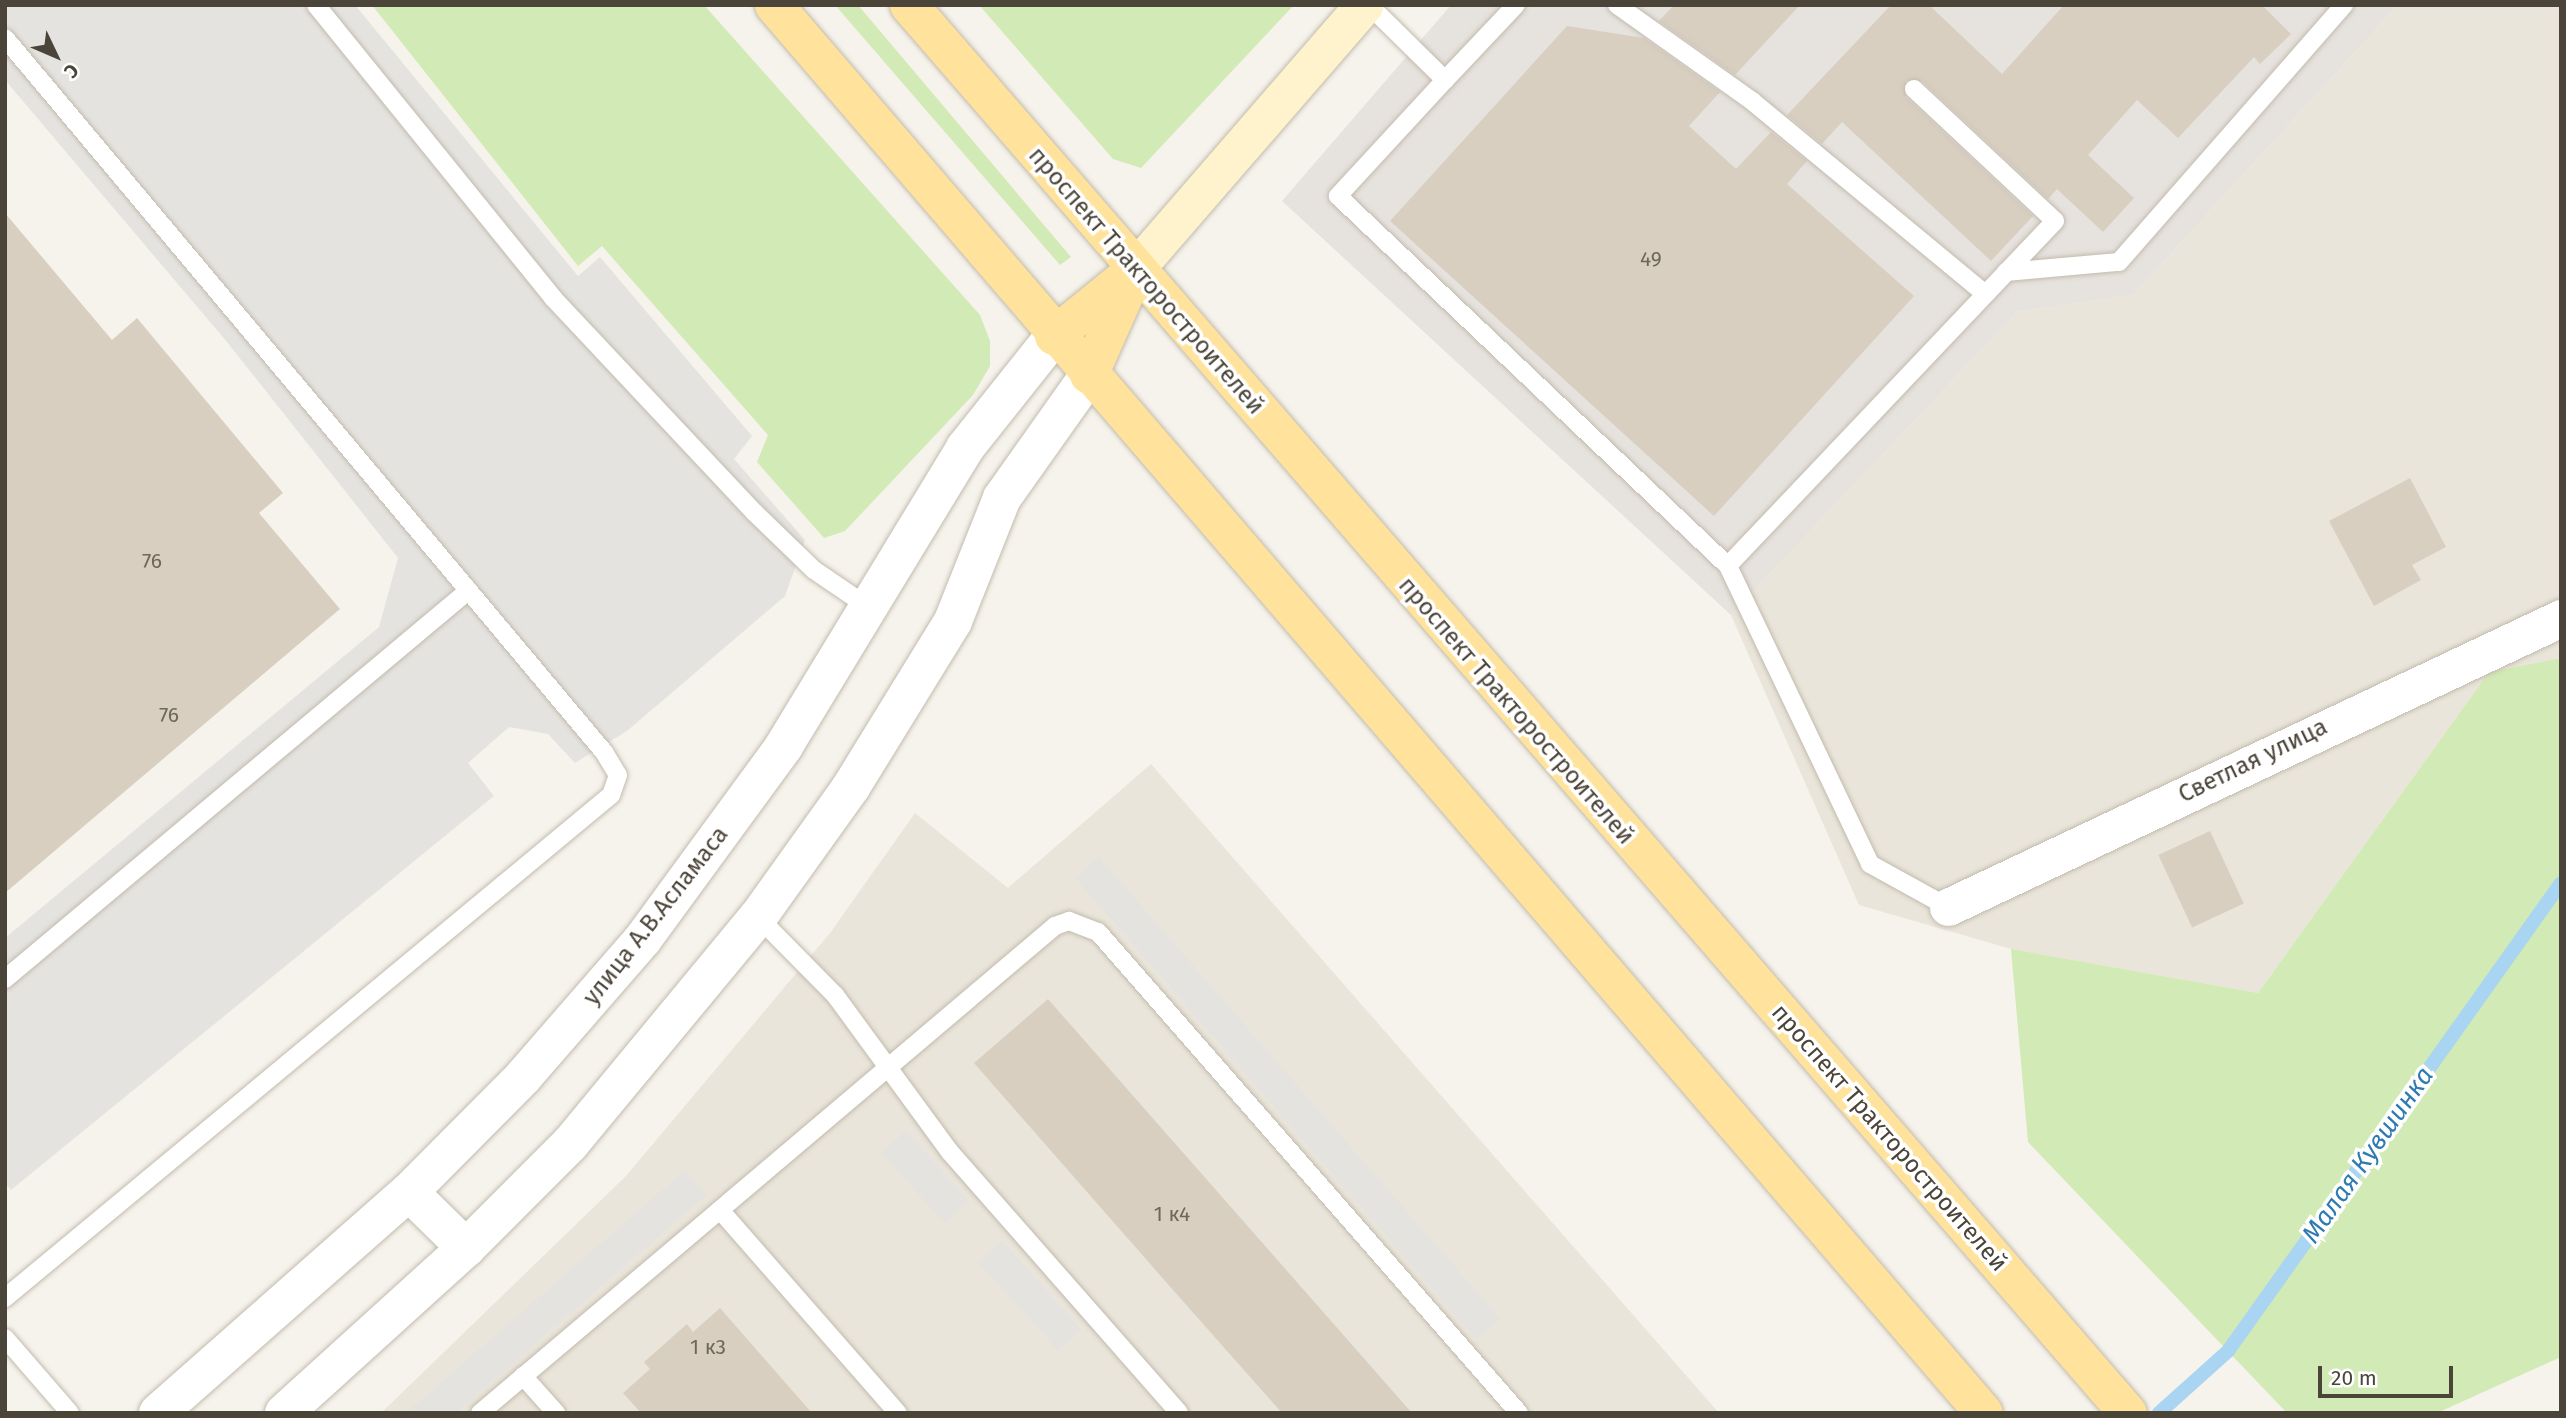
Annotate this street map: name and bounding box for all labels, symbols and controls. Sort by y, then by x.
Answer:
north arrow [21,21,91,91]
text: С [59,59,84,83]
street label: проспект Тракторостроителей [1022,142,1270,420]
house number: 49 [1640,246,1662,272]
house number: 76 [142,548,162,574]
street label: проспект Тракторостроителей [1392,572,1640,850]
house number: 76 [159,702,179,728]
street label: Светлая улица [2174,713,2332,809]
street label: улица А.В.Асламаса [577,821,735,1011]
street label: проспект Тракторостроителей [1765,999,2013,1277]
water label: Малая Кувшинка [2296,1061,2440,1249]
house number: 1 к4 [1154,1201,1190,1227]
house number: 1 к3 [690,1334,726,1360]
scale bar [2321,1352,2456,1396]
text: 20 m [2331,1365,2377,1391]

